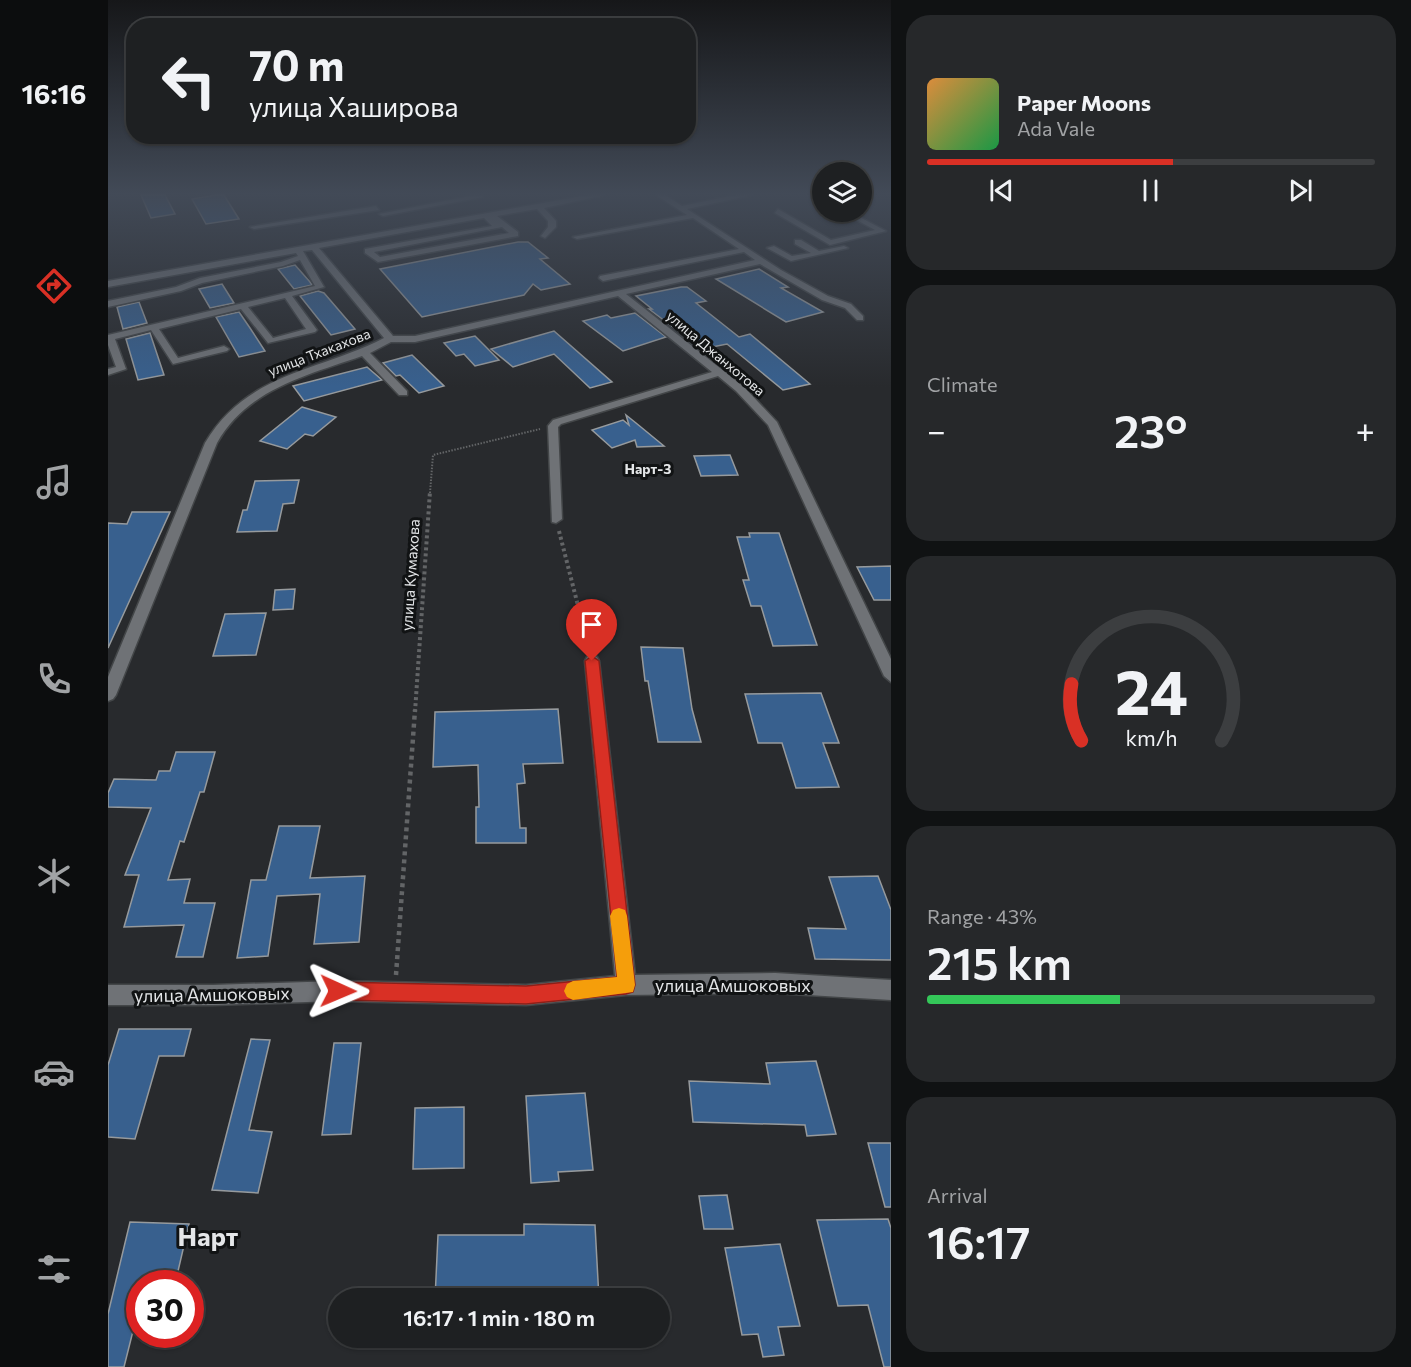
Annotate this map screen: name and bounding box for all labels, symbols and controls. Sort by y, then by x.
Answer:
text: 70 m [249,38,344,90]
icon: left [150,42,228,120]
text: 16:16 [22,77,86,110]
text: Paper Moons [1017,89,1151,116]
text: улица Хаширова [249,90,459,123]
text: Ada Vale [1017,116,1095,140]
map controls [812,162,872,222]
button: layers [812,162,872,222]
icon: previous [985,174,1018,207]
icon: pause [1134,174,1167,207]
icon: next [1284,174,1317,207]
icon: directions [33,265,75,307]
street label: улица Джанхотова [663,307,769,399]
street label: улица Тхакахова [265,325,373,379]
text: Climate [927,372,997,396]
text: 23° [1114,402,1187,457]
text: − [927,409,946,450]
text: + [1356,409,1375,450]
district label: Нарт-3 [625,460,671,477]
icon: music [33,461,75,503]
street label: улица Кумахова [397,519,423,631]
pin [566,599,617,661]
icon: arrive [575,608,608,641]
text: 24 [1115,652,1187,728]
icon: phone [33,658,75,700]
text: km/h [1125,724,1177,750]
icon: climate [33,855,75,897]
text: Range · 43% [927,904,1037,928]
text: 215 km [927,934,1072,989]
position arrow [306,959,370,1023]
street label: улица Амшоковых [655,974,811,996]
street label: улица Амшоковых [134,982,290,1006]
icon: car [33,1051,75,1093]
text: Arrival [927,1183,988,1207]
text: 16:17 [927,1213,1031,1268]
district label: Нарт [178,1220,239,1251]
icon: filters [33,1248,75,1290]
speed limit sign: 30 [126,1270,204,1348]
text: 16:17 · 1 min · 180 m [403,1304,595,1331]

